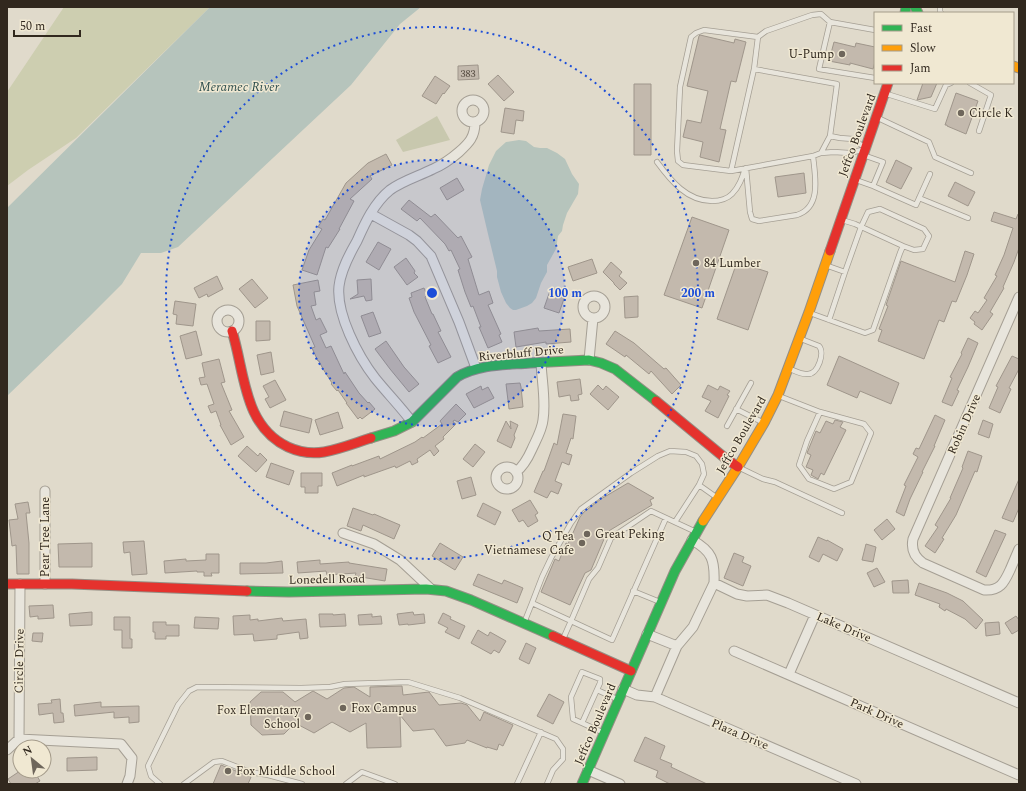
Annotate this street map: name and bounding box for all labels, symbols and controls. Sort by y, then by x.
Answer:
scale bar [14,12,80,38]
legend [874,12,1014,84]
text: 50 m [20,17,45,36]
text: Fast [910,19,932,38]
text: Slow [910,39,936,58]
place label: U-Pump [788,45,834,64]
marker: U-Pump [837,49,847,59]
text: Jam [910,59,931,78]
house number: 383 [461,66,476,82]
water label: Meramec River [199,77,280,97]
street label: Jeffco Boulevard [834,91,881,179]
place label: Circle K [969,104,1013,123]
marker: Circle K [956,108,966,118]
place label: 84 Lumber [704,254,761,273]
marker: 84 Lumber [691,258,701,268]
text: 100 m [548,284,582,303]
text: 200 m [681,284,715,303]
centre of rings [425,286,439,300]
street label: Riverbluff Drive [478,340,565,367]
street label: Robin Drive [943,391,986,457]
street label: Jeffco Boulevard [711,392,772,478]
street label: Pear Tree Lane [36,497,55,577]
place label: Great Peking [595,525,665,544]
place label: Q Tea Vietnamese Cafe [484,527,574,560]
marker: Great Peking [582,529,592,539]
marker: Q Tea Vietnamese Cafe [577,538,587,548]
street label: Lonedell Road [289,569,366,590]
street label: Lake Drive [813,607,874,648]
street label: Circle Drive [9,628,30,694]
street label: Jeffco Boulevard [570,680,621,768]
street label: Park Drive [847,693,907,734]
place label: Fox Campus [351,699,417,718]
place label: Fox Elementary School [217,701,301,734]
marker: Fox Campus [338,703,348,713]
marker: Fox Elementary School [303,712,313,722]
street label: Plaza Drive [708,714,772,755]
north arrow [12,739,52,779]
text: N [19,741,35,760]
place label: Fox Middle School [236,762,335,781]
marker: Fox Middle School [223,766,233,776]

